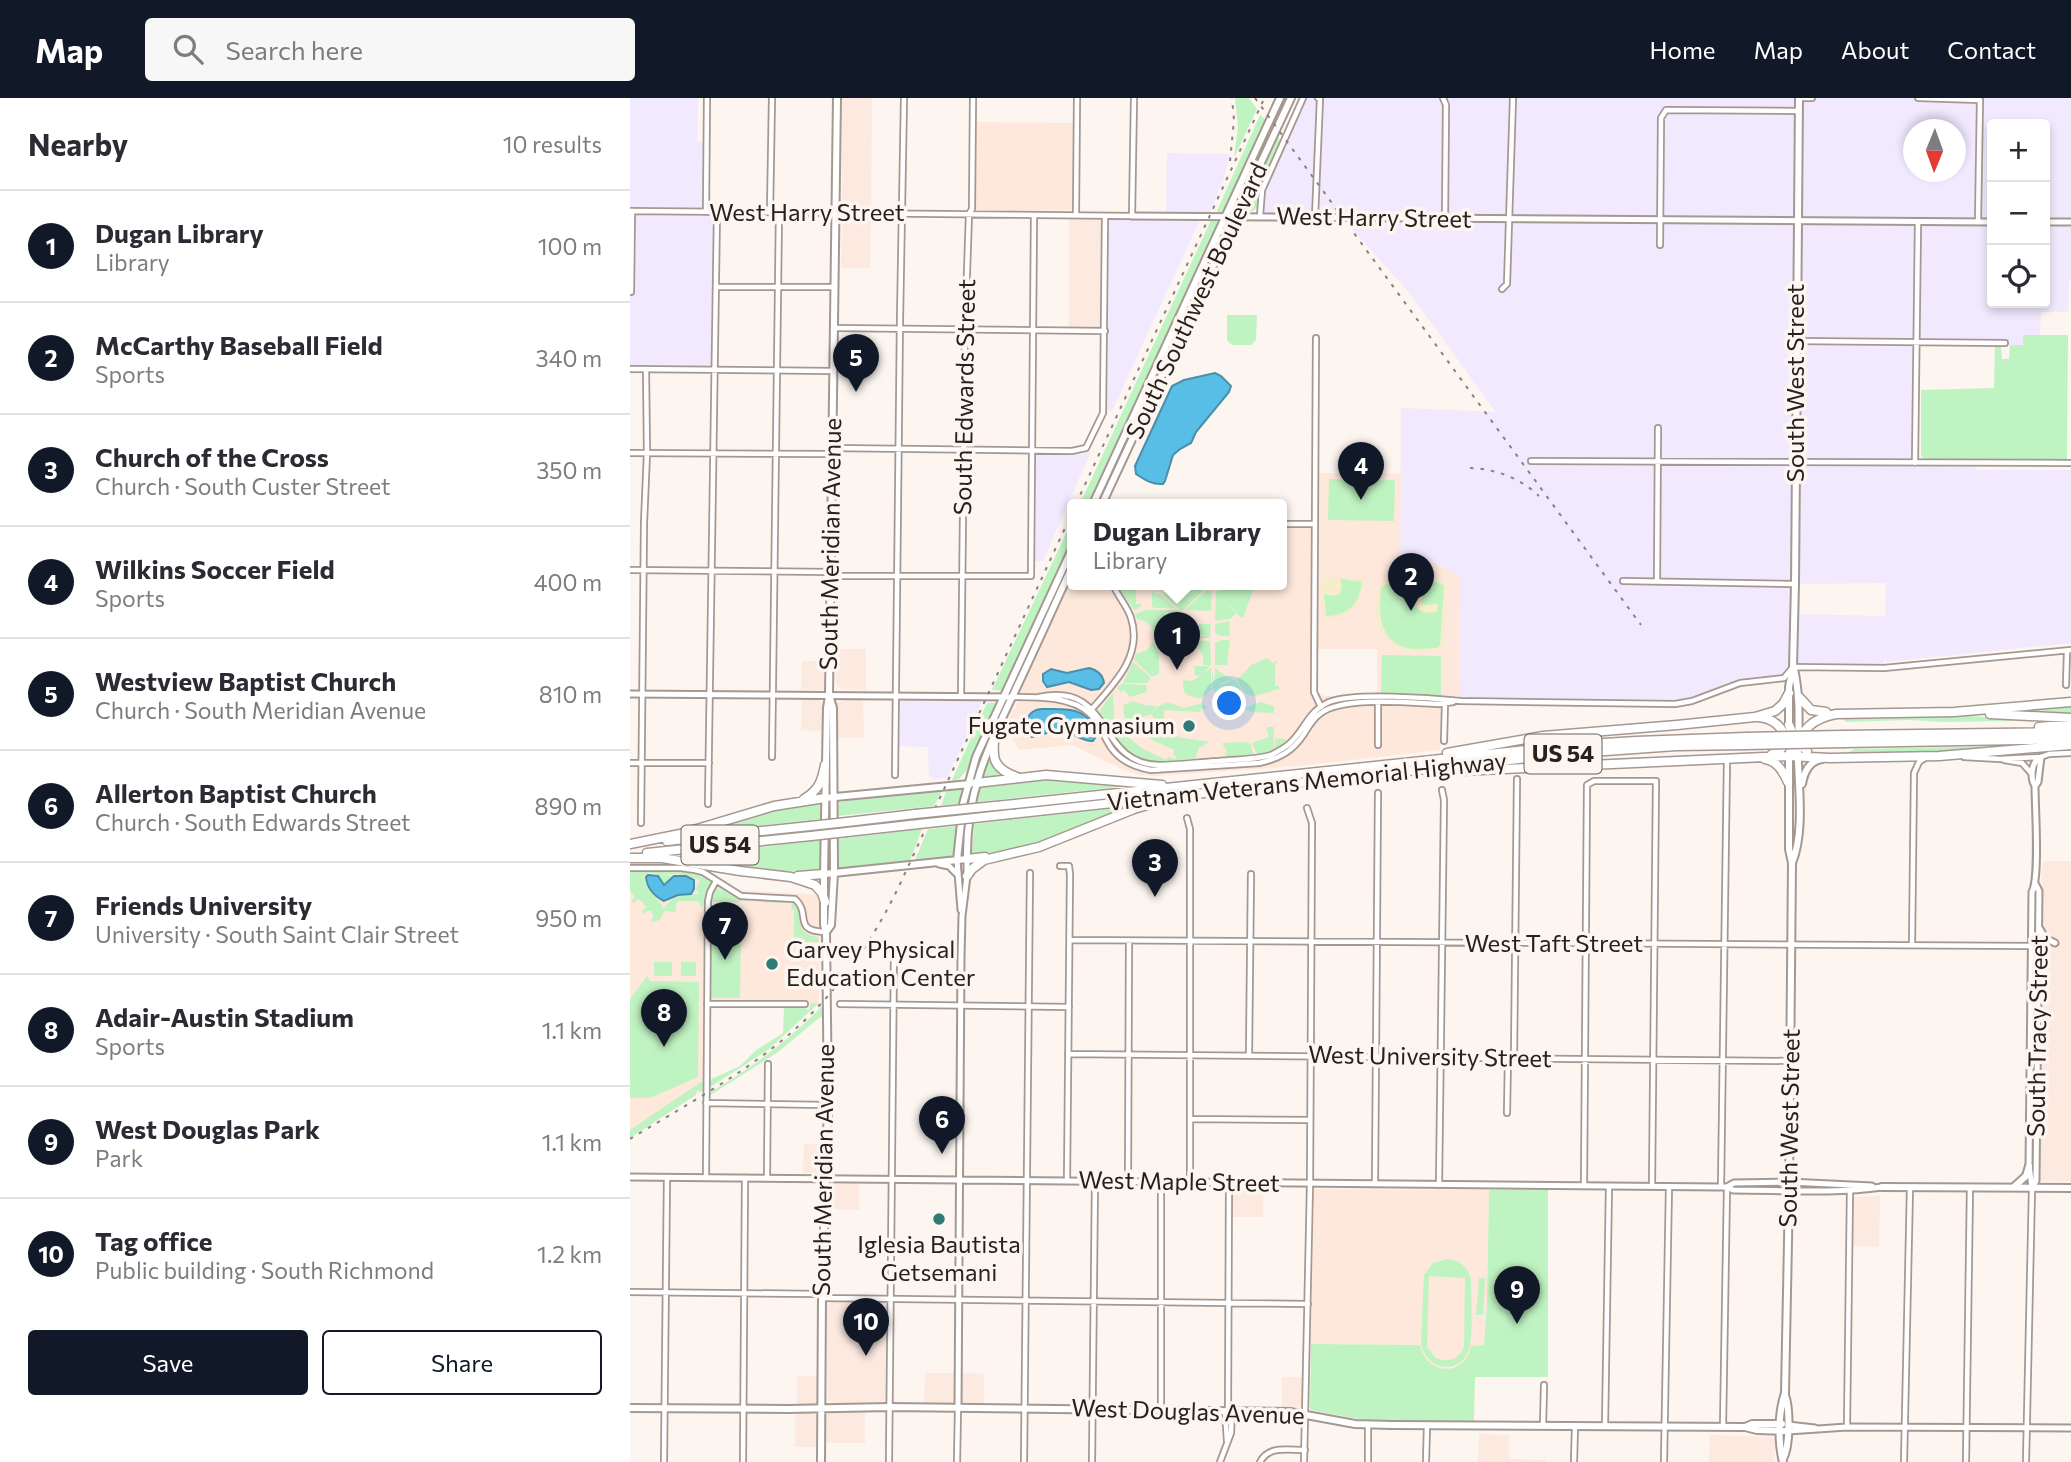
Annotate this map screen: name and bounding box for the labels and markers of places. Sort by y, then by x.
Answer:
pin: 5 [833,334,879,392]
pin: 4 [1338,442,1384,500]
pin: 2 [1388,553,1434,611]
pin: 1 [1154,612,1200,670]
place label: Fugate Gymnasium [968,710,1175,739]
marker: Fugate Gymnasium [1181,718,1197,734]
pin: 3 [1132,839,1178,897]
pin: 7 [702,902,748,960]
place label: Garvey Physical Education Center [786,934,976,991]
marker: Garvey Physical Education Center [764,956,780,972]
pin: 8 [641,989,687,1047]
pin: 6 [919,1096,965,1154]
marker: Iglesia Bautista Getsemani [931,1211,947,1227]
place label: Iglesia Bautista Getsemani [857,1229,1021,1286]
pin: 9 [1494,1266,1540,1324]
pin: 10 [843,1298,889,1356]

